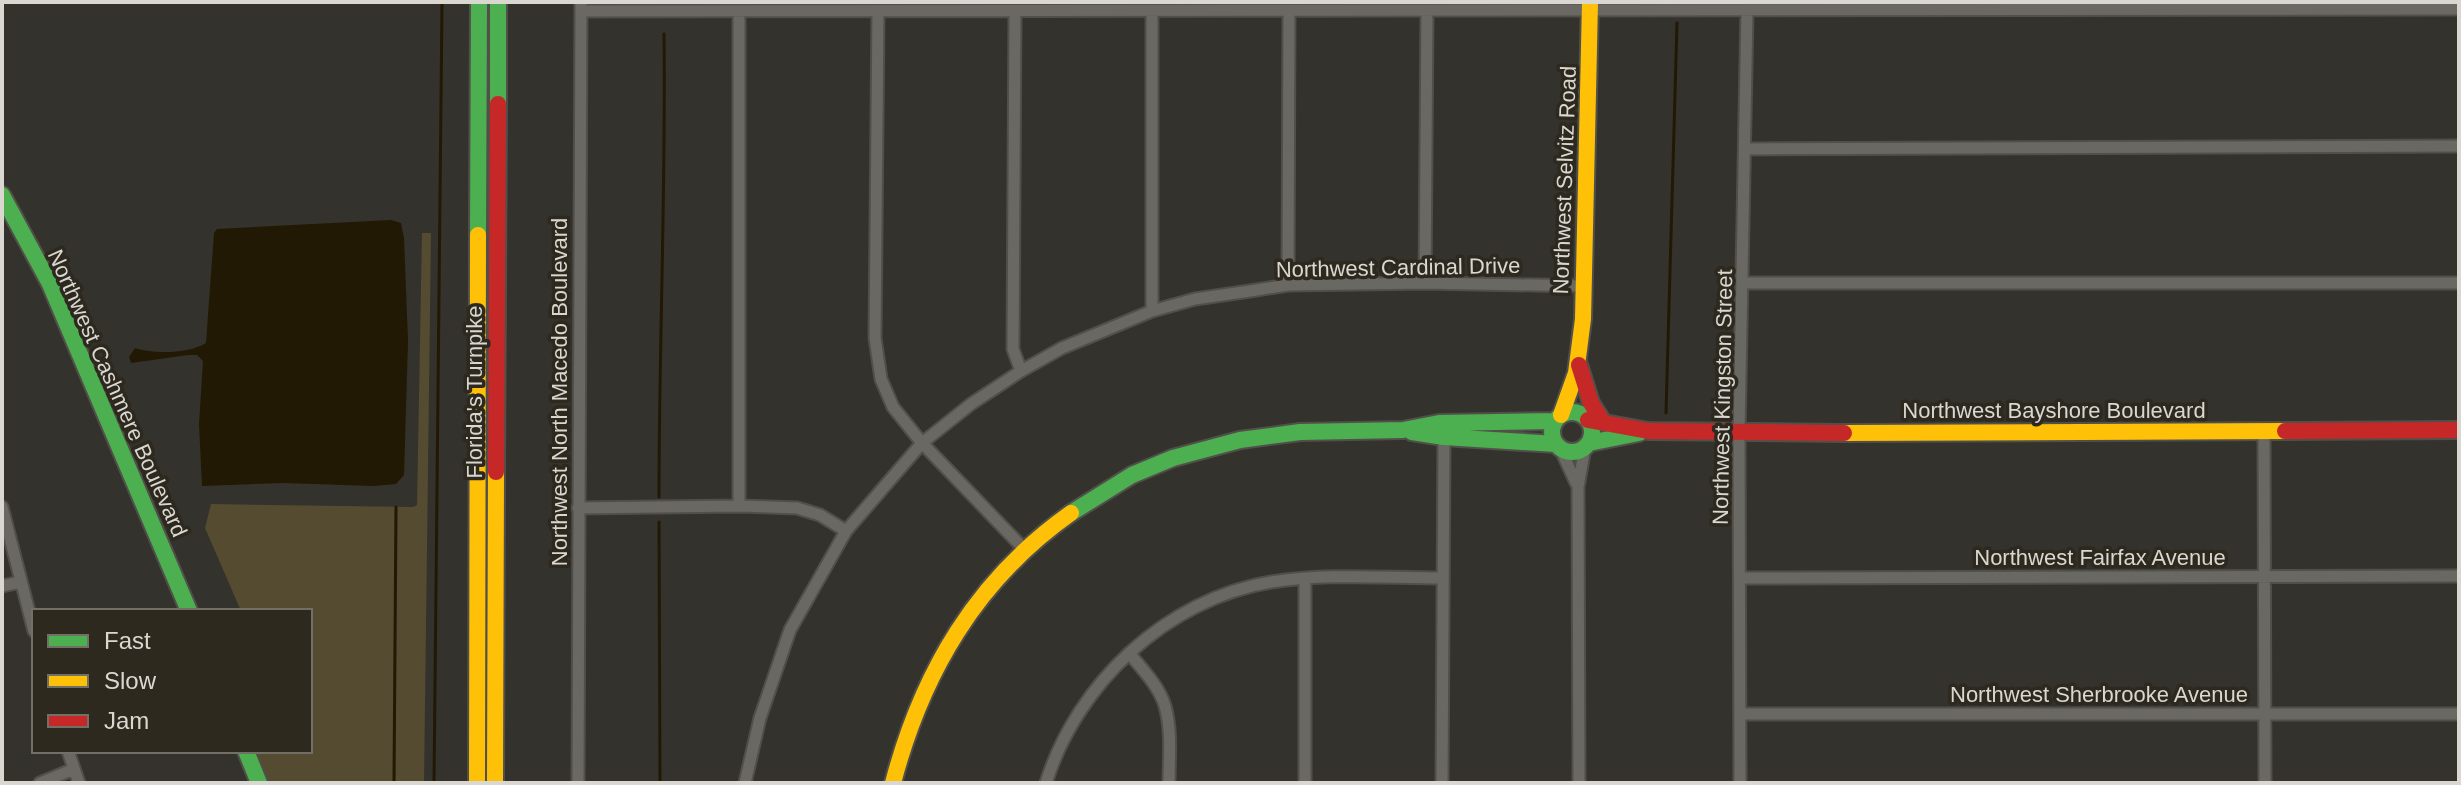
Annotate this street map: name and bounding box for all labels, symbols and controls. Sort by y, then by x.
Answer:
street label: Northwest Selvitz Road [1548,65,1581,295]
street label: Northwest North Macedo Boulevard [547,218,572,566]
street label: Northwest Cashmere Boulevard [43,246,192,541]
street label: Northwest Cardinal Drive [1276,253,1520,282]
street label: Northwest Kingston Street [1708,269,1737,525]
street label: Florida's Turnpike [462,306,487,478]
street label: Northwest Bayshore Boulevard [1902,398,2206,423]
street label: Northwest Fairfax Avenue [1974,545,2226,570]
legend [32,609,312,753]
text: Fast [104,627,151,654]
text: Slow [104,667,157,694]
street label: Northwest Sherbrooke Avenue [1950,682,2248,707]
text: Jam [104,707,149,734]

